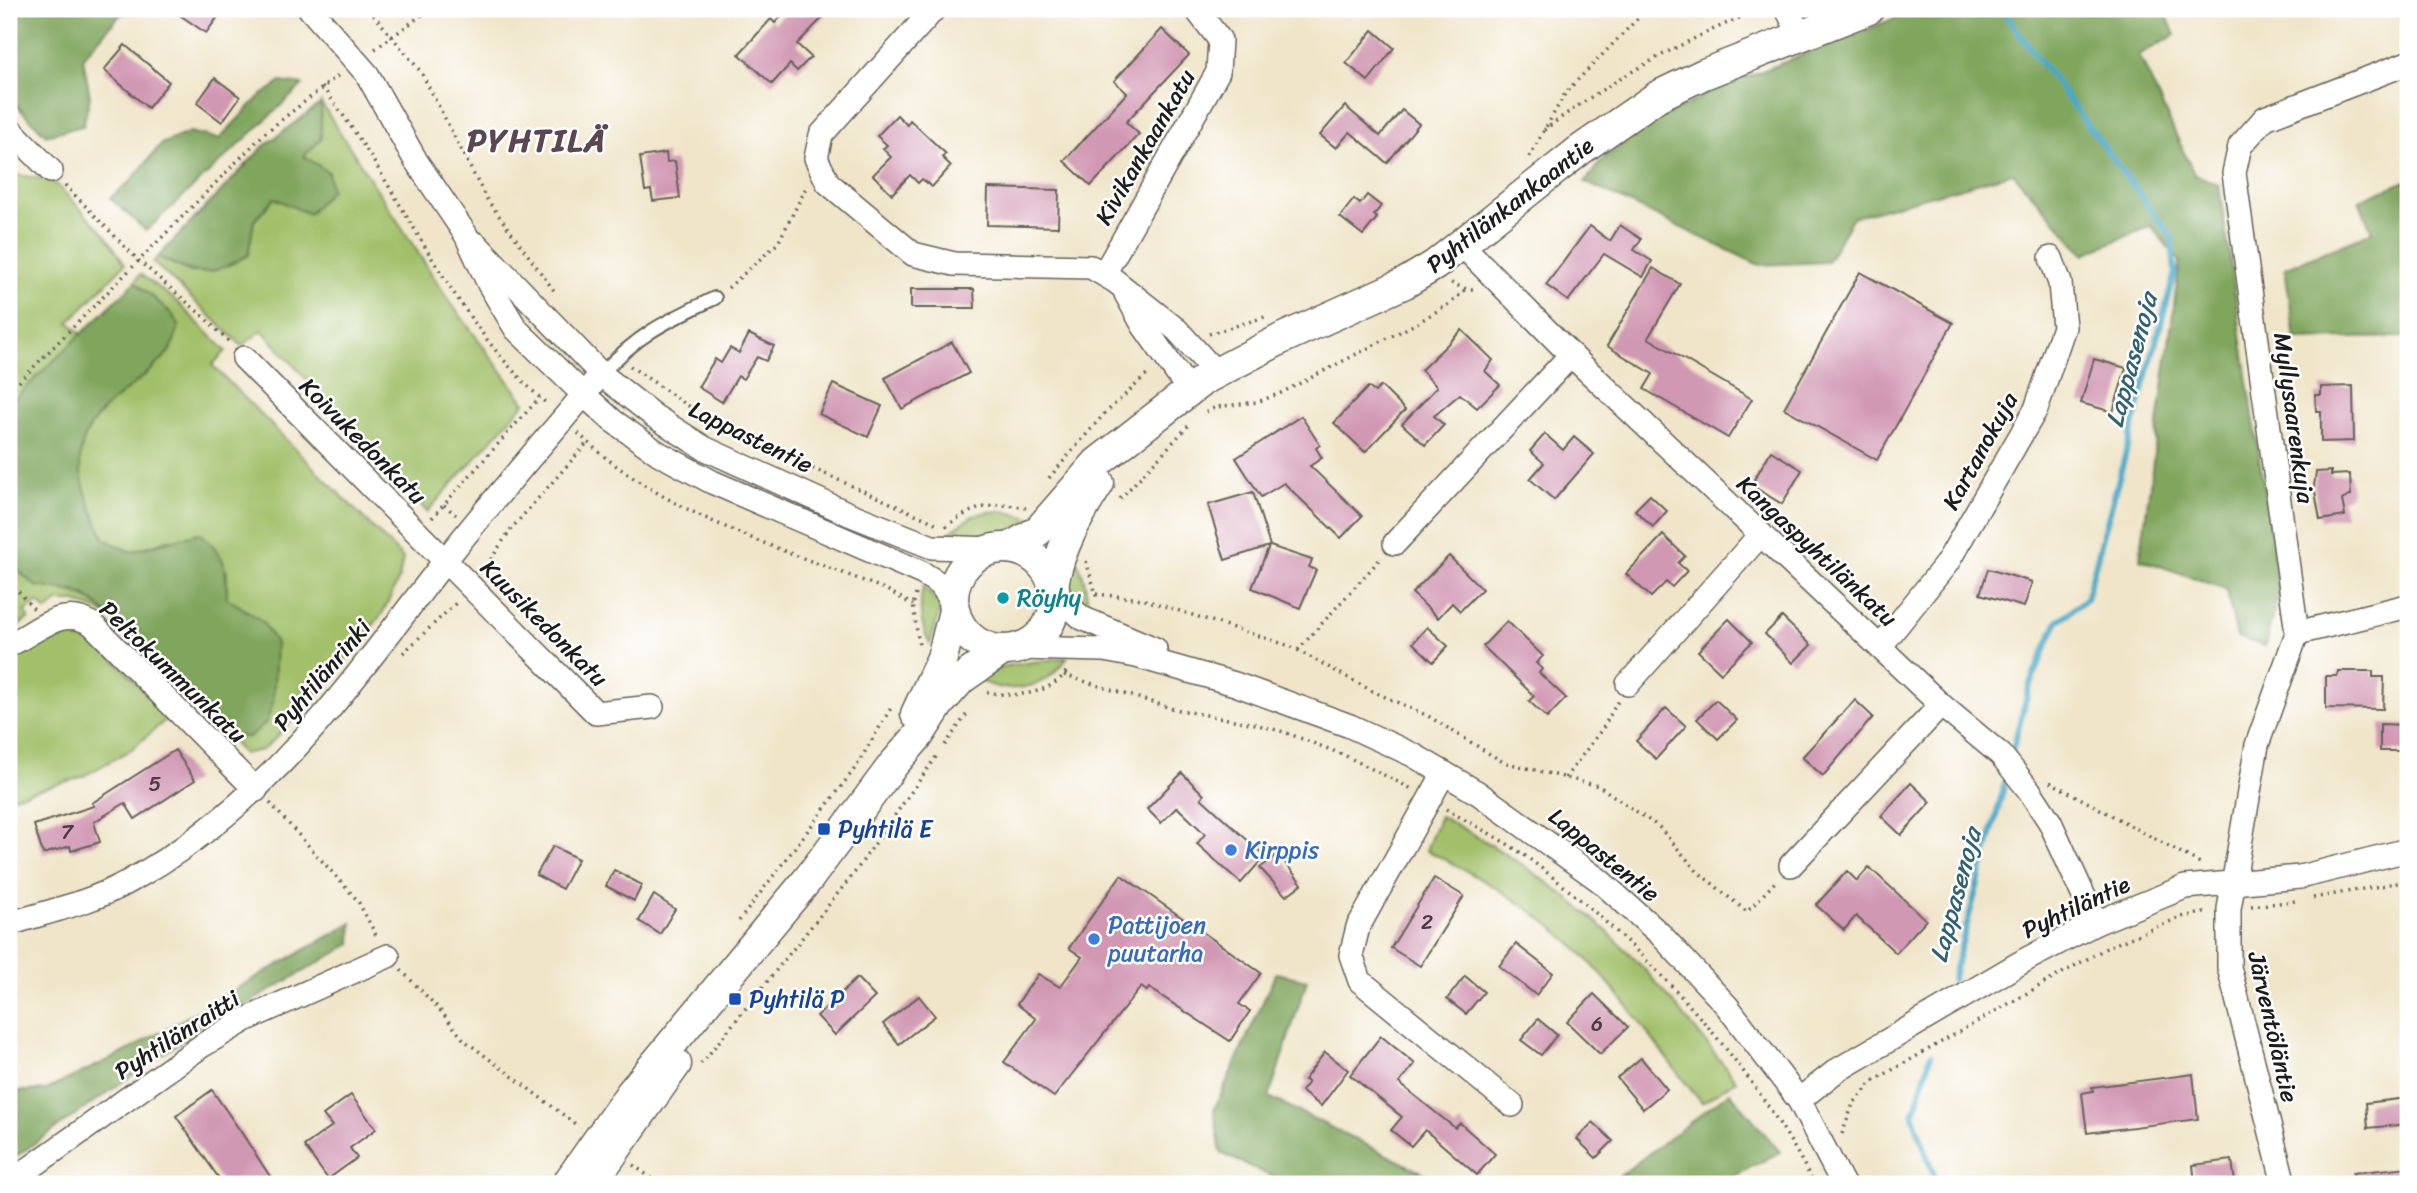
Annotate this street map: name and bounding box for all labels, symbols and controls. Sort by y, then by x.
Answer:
street label: Kivikankaankatu [1083,61,1207,233]
district label: PYHTILÄ [467,112,609,169]
street label: Pyhtilänkankaantie [1417,125,1604,284]
water label: Lappasenoja [2091,285,2172,432]
street label: Myllysaarenkuja [2261,330,2327,507]
street label: Koivukedonkatu [289,367,437,515]
street label: Kartanokuja [1930,383,2030,518]
street label: Lappastentie [682,389,820,485]
street label: Kangaspyhtilänkatu [1726,465,1908,638]
street label: Kuusikedonkatu [470,549,618,697]
place label: Röyhy [1017,577,1082,619]
street label: Peltokummunkatu [89,590,257,754]
marker: Röyhy [995,590,1011,606]
street label: Pyhtilänrinki [262,609,382,741]
house number: 5 [149,765,162,803]
street label: Lappastentie [1539,797,1669,913]
place label: Pyhtilä E [838,808,934,850]
house number: 7 [61,813,75,851]
water label: Lappasenoja [1915,820,1996,967]
marker: Pyhtilä E [816,821,832,837]
place label: Kirppis [1245,829,1320,871]
marker: Kirppis [1223,842,1239,858]
street label: Pyhtiläntie [2015,863,2138,950]
house number: 2 [1421,903,1433,941]
place label: Pattijoen puutarha [1107,904,1206,974]
marker: Pattijoen puutarha [1086,931,1102,947]
street label: Järventöläntie [2235,946,2311,1107]
street label: Pyhtilänraitti [106,978,249,1091]
place label: Pyhtilä P [749,978,845,1020]
marker: Pyhtilä P [727,991,743,1007]
house number: 6 [1591,1005,1603,1043]

